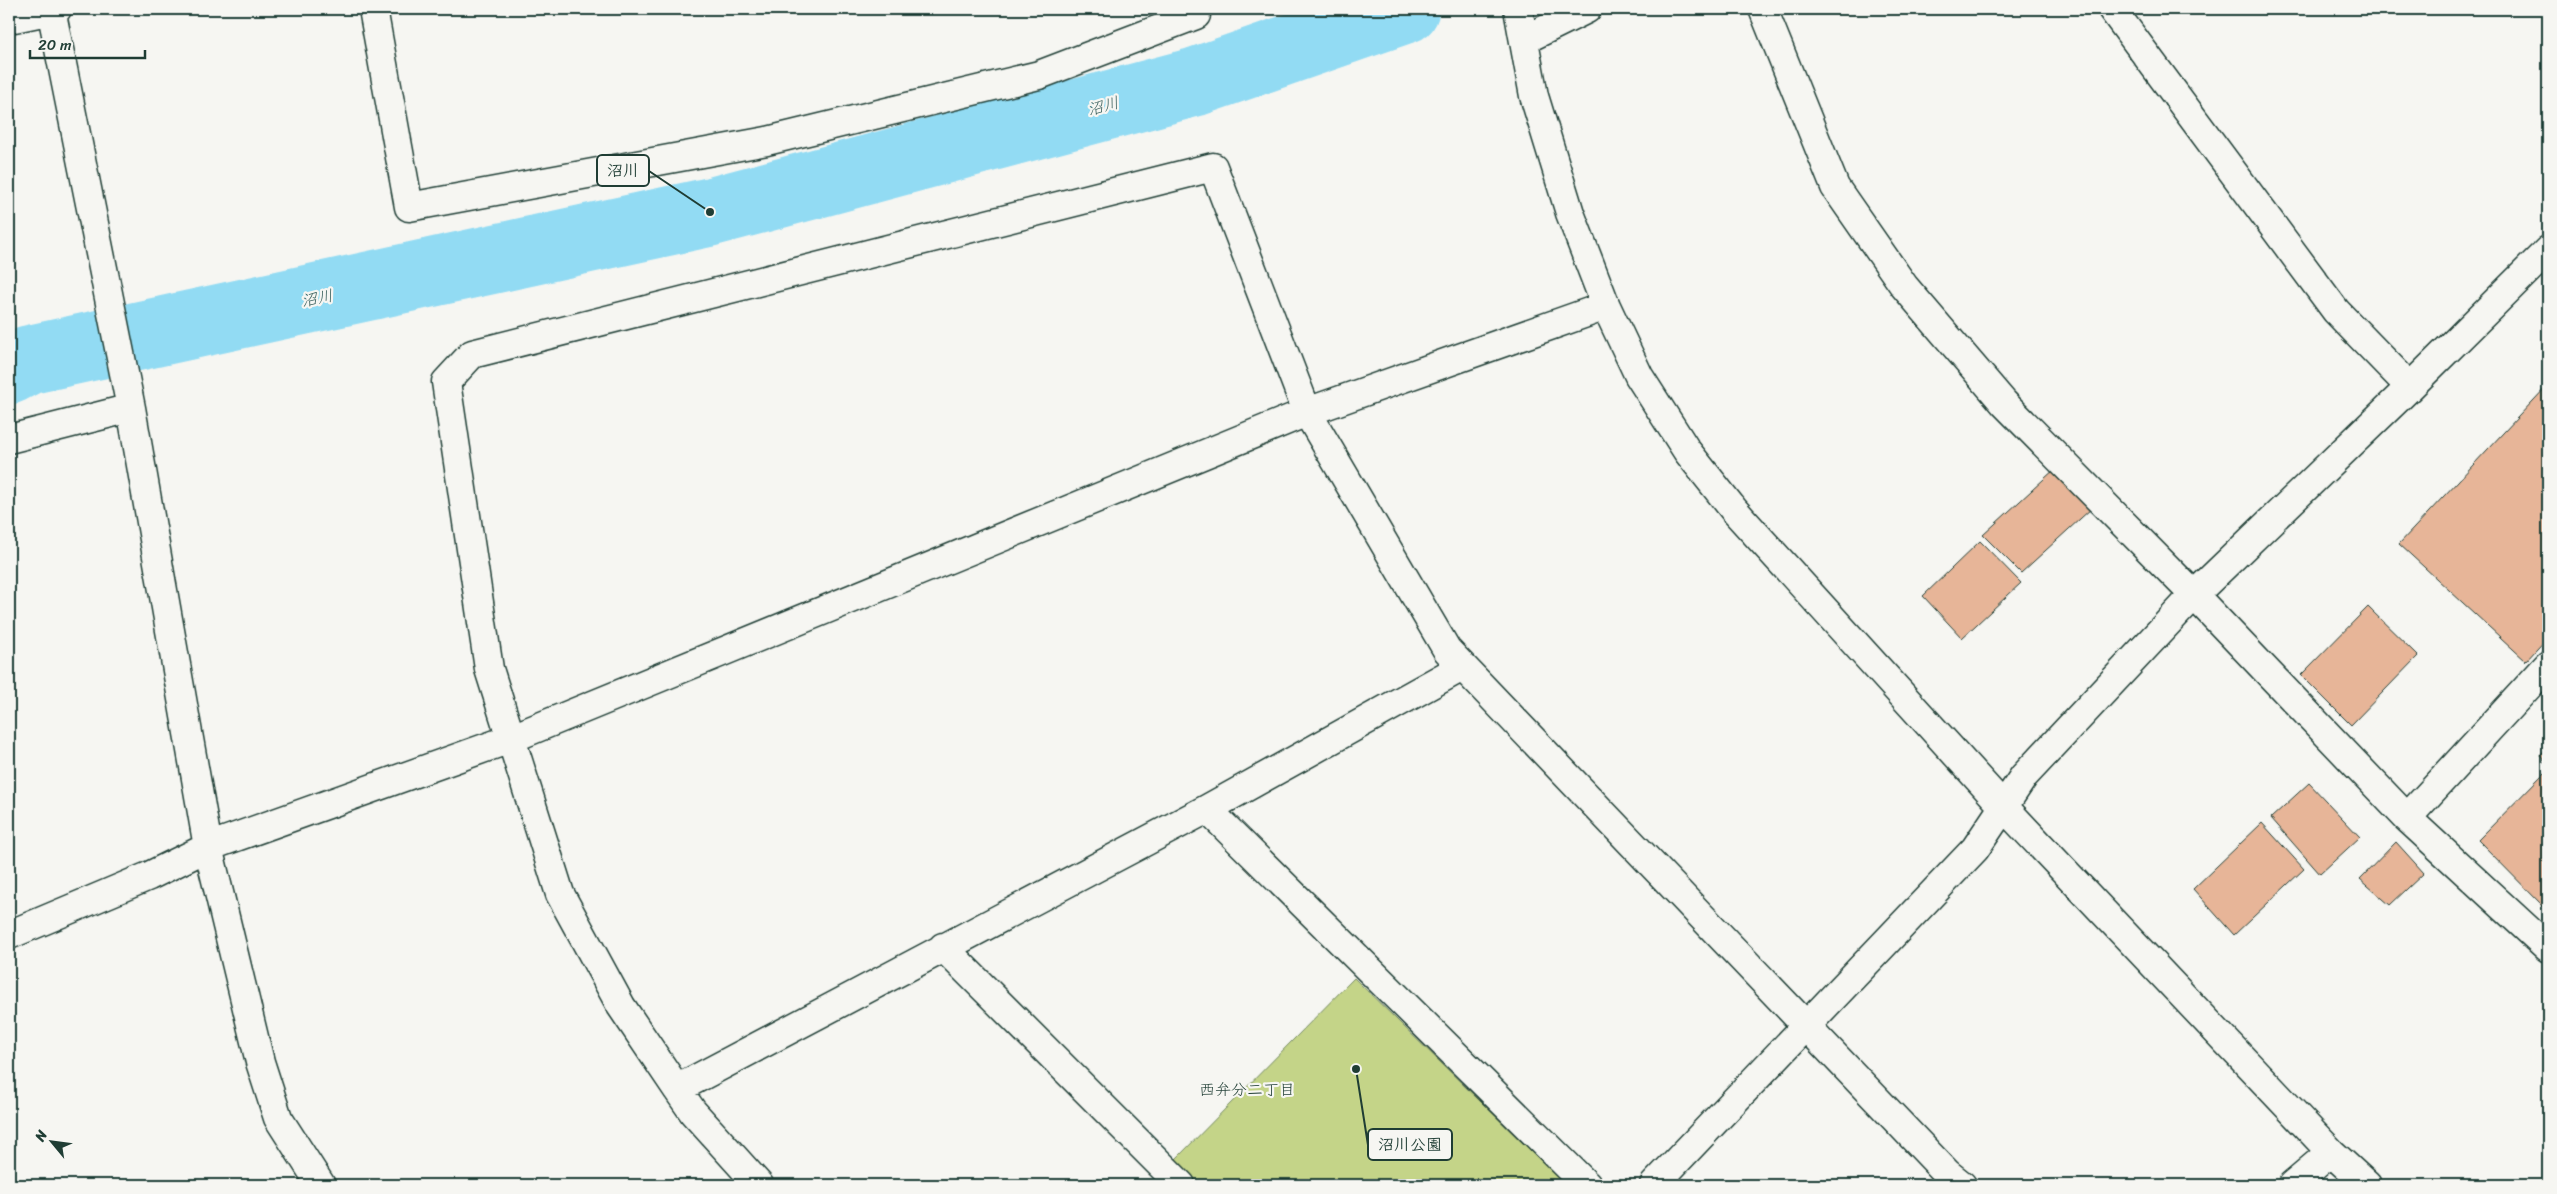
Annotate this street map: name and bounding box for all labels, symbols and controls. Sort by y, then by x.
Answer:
scale bar [30,28,145,60]
text: 20 m [38,32,72,58]
water label: 沼川 [1084,88,1122,124]
callout: 沼川 [597,155,649,186]
text: 沼川 [607,156,639,185]
water label: 沼川 [298,280,336,316]
district label: 西弁分二丁目 [1199,1075,1295,1104]
north arrow [28,1116,78,1166]
text: N [27,1125,54,1147]
callout: 沼川公園 [1368,1129,1452,1160]
text: 沼川公園 [1378,1130,1442,1159]

